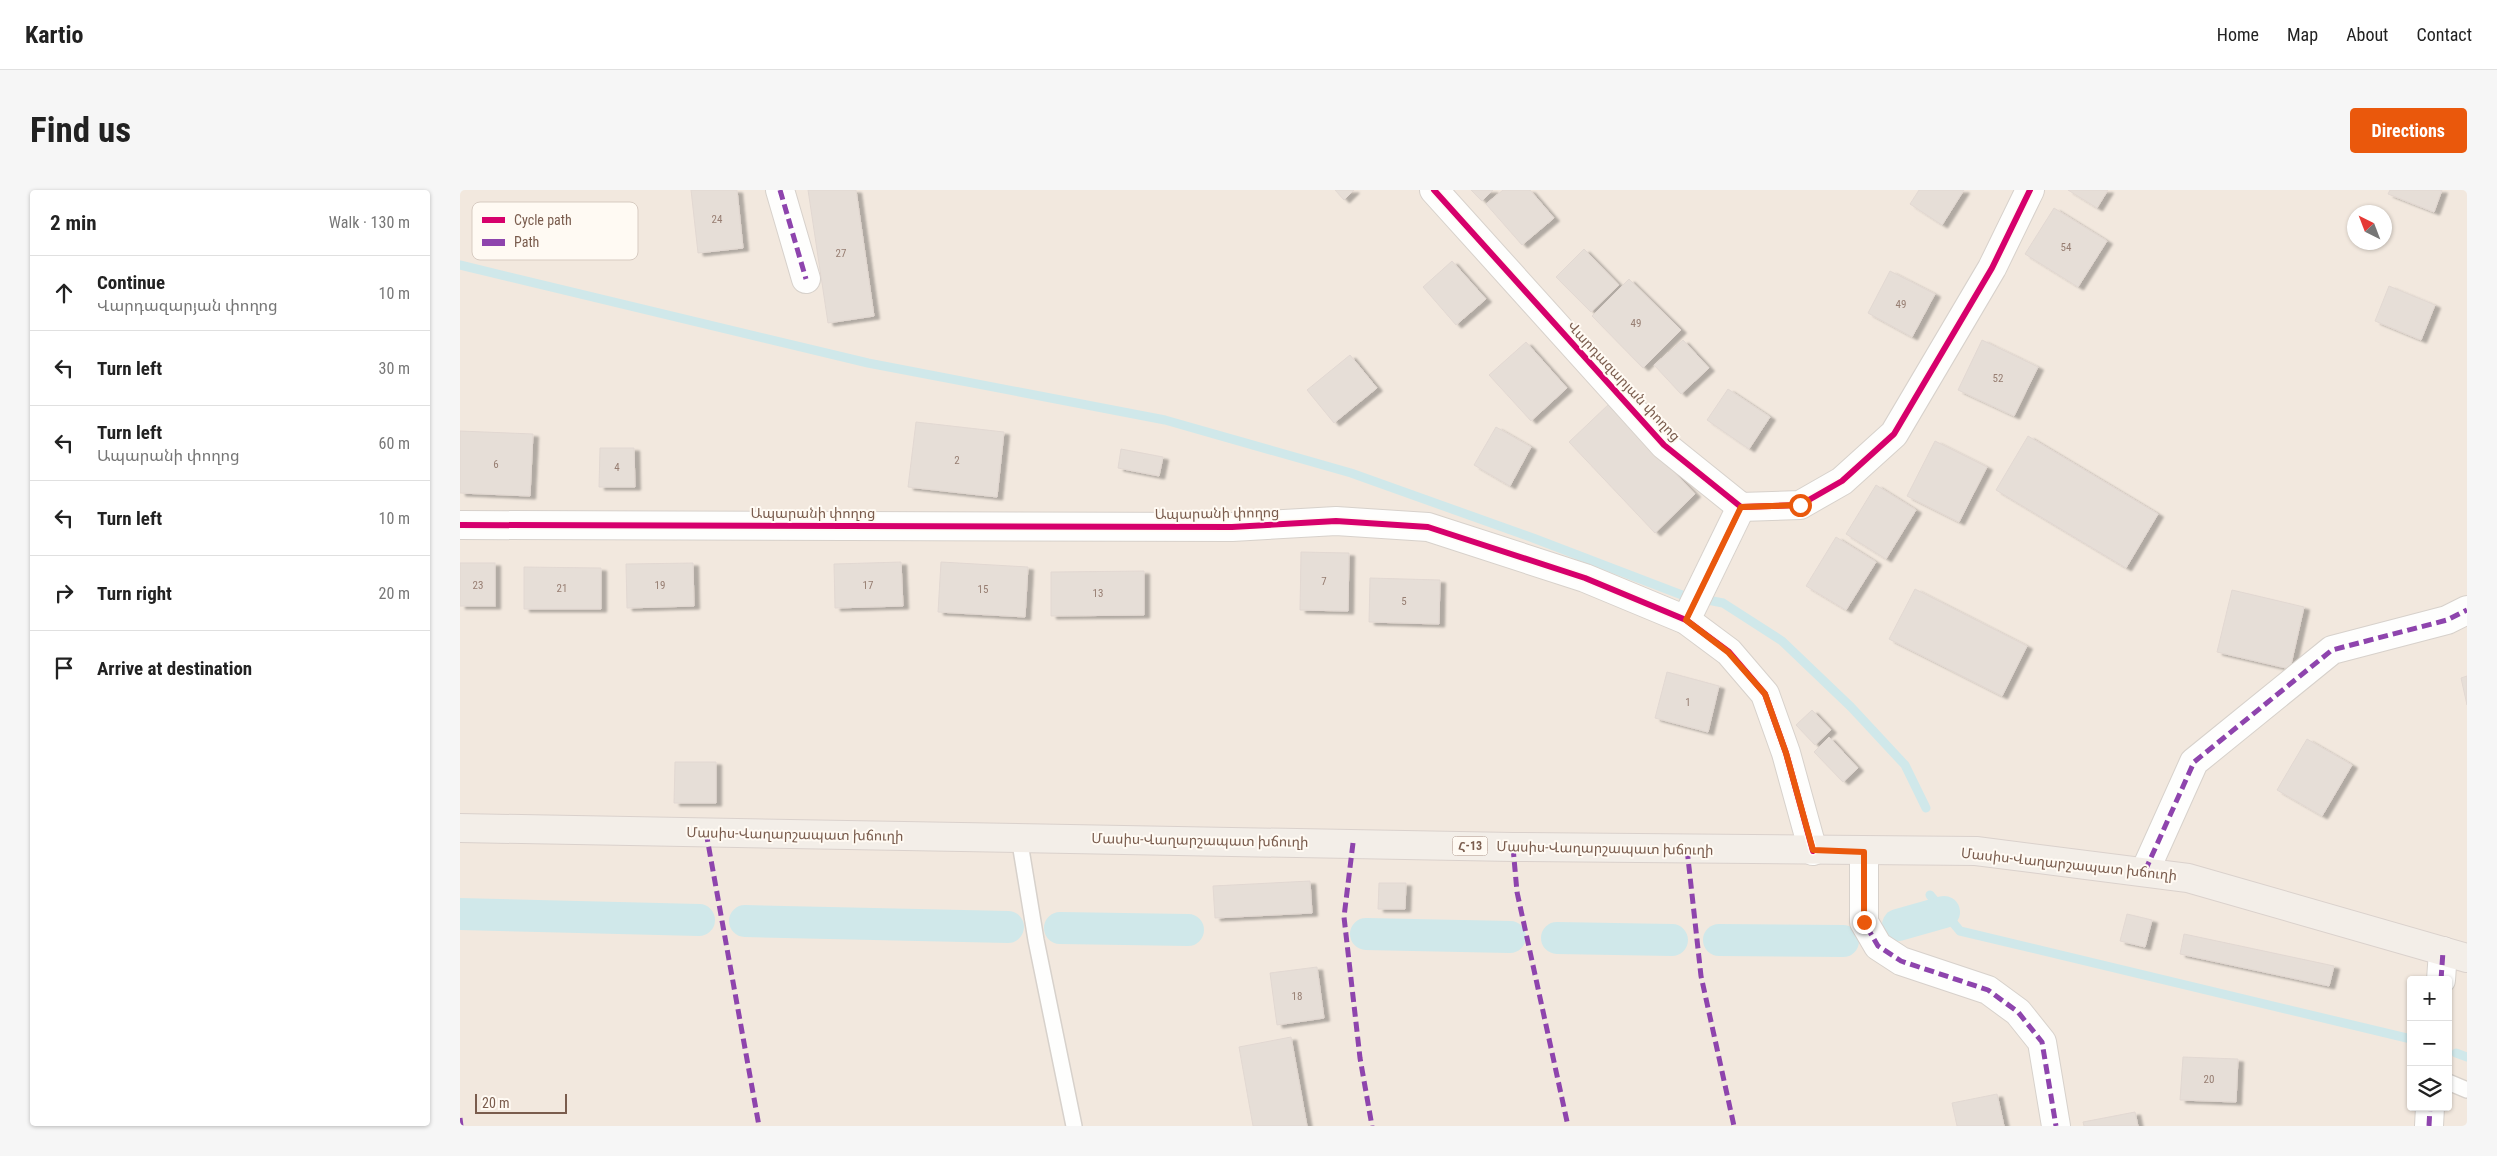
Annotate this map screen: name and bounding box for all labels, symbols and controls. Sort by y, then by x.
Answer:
text: Kartio [25,21,83,49]
text: Home [2217,24,2259,45]
text: Map [2287,24,2318,45]
text: About [2346,24,2388,45]
text: Contact [2416,24,2472,45]
button: Directions [2350,108,2467,153]
text: Find us [30,110,131,151]
legend [472,202,638,260]
north arrow [2347,205,2392,250]
text: 2 min [50,211,97,235]
text: Cycle path [514,212,572,228]
text: Walk · 130 m [329,213,410,232]
house number: 24 [712,213,723,226]
text: Path [514,234,539,250]
house number: 54 [2061,241,2072,254]
house number: 27 [836,247,846,260]
text: Continue [97,271,165,294]
icon: ahead [50,279,78,307]
text: 10 m [378,284,410,303]
text: Վարդազարյան փողոց [97,296,278,315]
house number: 49 [1896,298,1906,311]
house number: 49 [1631,317,1641,330]
street label: Վարդազարյան փողոց [1564,318,1684,444]
icon: left [50,354,78,382]
text: Turn left [97,357,162,380]
text: 30 m [378,359,410,378]
house number: 52 [1993,372,2003,385]
text: Turn left [97,421,162,444]
icon: left [50,429,78,457]
text: 60 m [378,434,410,453]
text: Ապարանի փողոց [97,446,240,465]
house number: 2 [954,454,960,467]
house number: 6 [493,458,499,471]
house number: 4 [614,461,620,474]
route start [1789,494,1812,517]
icon: left [50,504,78,532]
street label: Ապարանի փողոց [1154,504,1280,522]
street label: Ապարանի փողոց [751,505,875,521]
text: Turn left [97,507,162,530]
text: 10 m [378,509,410,528]
house number: 7 [1321,575,1327,588]
icon: right [50,579,78,607]
house number: 23 [473,579,483,592]
house number: 19 [655,579,665,592]
house number: 17 [863,579,873,592]
text: Turn right [97,582,172,605]
house number: 21 [557,582,567,595]
house number: 15 [978,583,988,596]
text: 20 m [378,584,410,603]
house number: 13 [1093,587,1103,600]
house number: 5 [1401,595,1407,608]
icon: arrive [50,654,78,682]
text: Arrive at destination [97,657,252,680]
house number: 1 [1685,696,1691,709]
street label: Մասիս-Վաղարշապատ խճուղի [686,824,904,844]
street label: Մասիս-Վաղարշապատ խճուղի [1091,830,1309,850]
road number: Հ-13 [1452,836,1488,856]
street label: Մասիս-Վաղարշապատ խճուղի [1496,838,1714,858]
street label: Մասիս-Վաղարշապատ խճուղի [1960,845,2178,883]
route end [1853,911,1876,934]
map controls [2407,976,2452,1111]
button: + [2407,976,2452,1021]
house number: 18 [1292,990,1302,1003]
button: − [2407,1021,2452,1066]
button: layers [2407,1066,2452,1111]
house number: 20 [2204,1073,2214,1086]
scale bar [475,1091,568,1114]
text: 20 m [482,1095,510,1111]

